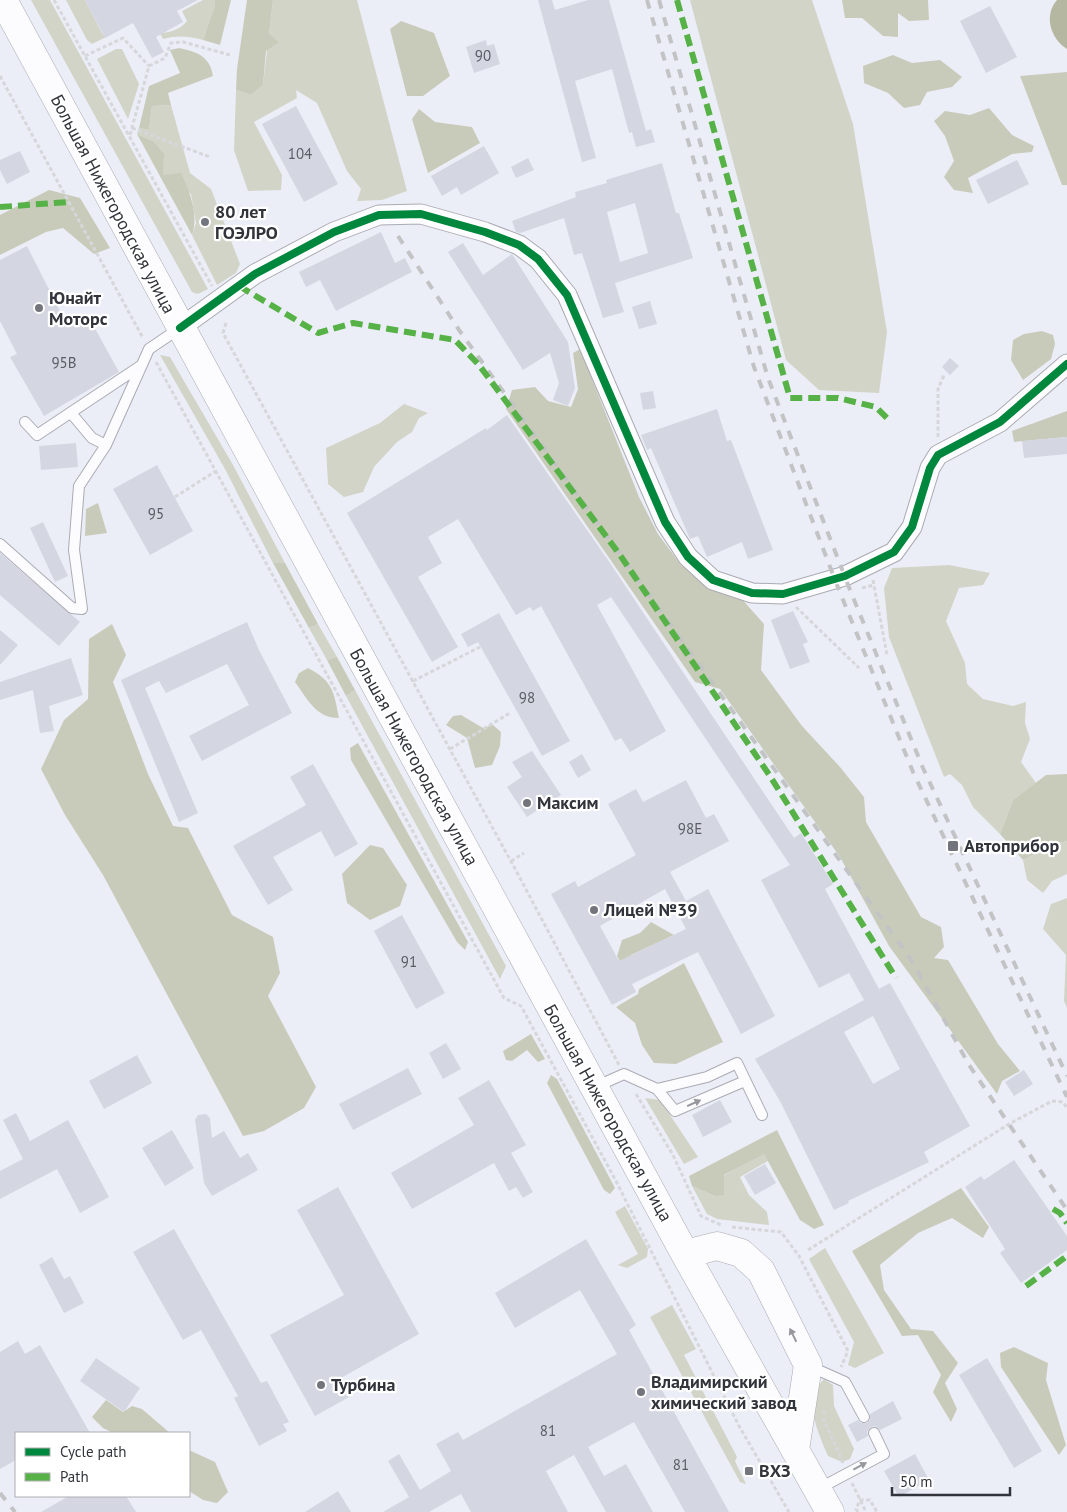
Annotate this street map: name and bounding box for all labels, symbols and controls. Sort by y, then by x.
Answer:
house number: 90 [475,46,491,65]
street label: Большая Нижегородская улица [46,90,181,317]
house number: 104 [288,144,312,163]
place label: 80 лет ГОЭЛРО [215,200,278,244]
marker: 80 лет ГОЭЛРО [199,216,211,228]
place label: Юнайт Моторс [49,286,108,330]
marker: Юнайт Моторс [33,302,45,314]
house number: 95В [51,353,77,372]
house number: 95 [148,504,164,523]
street label: Большая Нижегородская улица [345,644,484,869]
house number: 98 [519,688,535,707]
place label: Максим [537,791,599,814]
marker: Максим [521,797,533,809]
house number: 98Е [678,819,702,838]
place label: Автоприбор [964,834,1059,857]
marker: Автоприбор [946,839,960,853]
place label: Лицей №39 [603,898,698,921]
marker: Лицей №39 [588,904,600,916]
house number: 91 [401,952,417,971]
street label: Большая Нижегородская улица [539,1000,678,1225]
one-way arrow [687,1099,701,1107]
one-way arrow [789,1328,797,1343]
place label: Владимирский химический завод [651,1370,797,1414]
place label: Турбина [331,1373,395,1396]
marker: Турбина [315,1379,327,1391]
marker: Владимирский химический завод [635,1386,647,1398]
house number: 81 [540,1421,556,1440]
legend [15,1432,190,1497]
text: Cycle path [60,1442,126,1461]
house number: 81 [673,1455,689,1474]
place label: ВХЗ [759,1459,791,1482]
one-way arrow [853,1462,867,1470]
scale bar [892,1464,1010,1496]
marker: ВХЗ [743,1465,755,1477]
text: Path [60,1467,89,1486]
text: 50 m [900,1472,933,1491]

